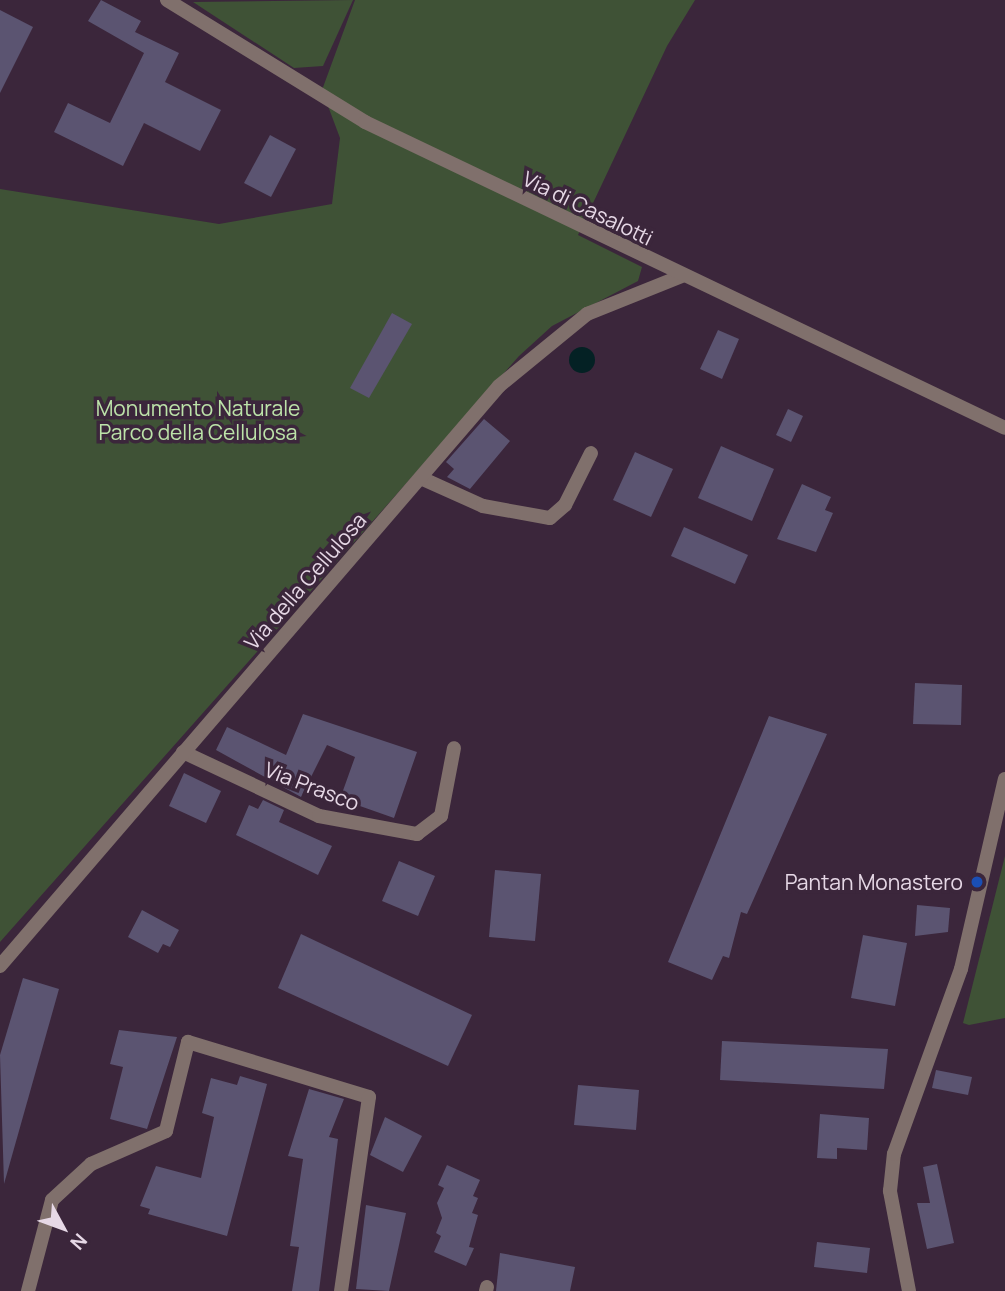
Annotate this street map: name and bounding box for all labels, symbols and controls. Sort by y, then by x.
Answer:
street label: Via di Casalotti [519,166,657,250]
park label: Monumento Naturale Parco della Cellulosa [96,395,300,445]
street label: Via della Cellulosa [239,507,371,655]
street label: Via Prasco [261,756,363,816]
place label: Pantan Monastero [785,869,963,895]
marker: Pantan Monastero [969,874,985,890]
north arrow [28,1193,98,1263]
text: N [65,1228,93,1255]

